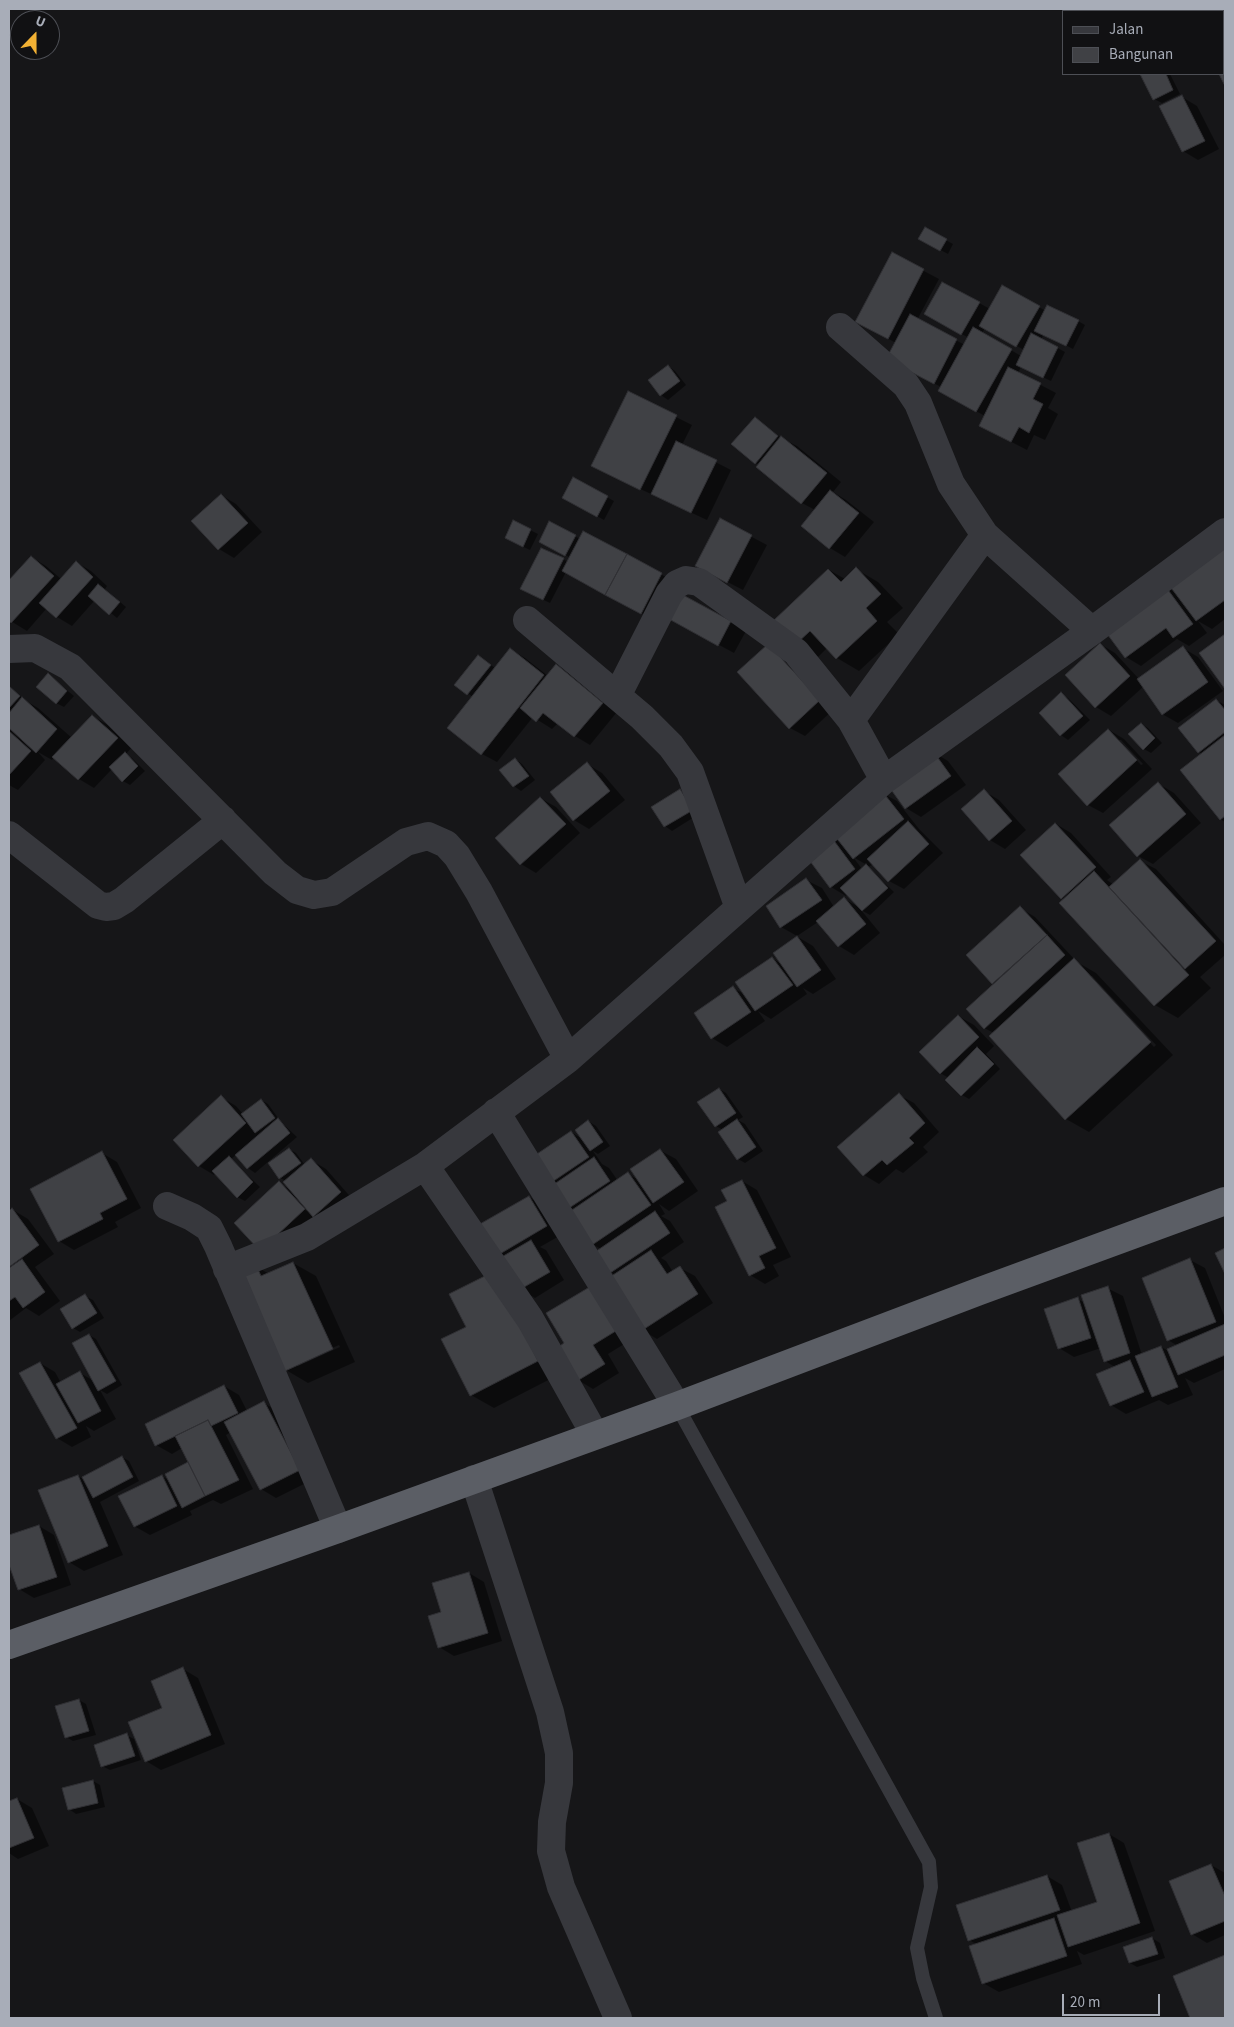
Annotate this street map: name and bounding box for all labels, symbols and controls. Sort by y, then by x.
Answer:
north arrow [10,10,60,60]
legend [1062,10,1224,75]
text: U [32,11,48,33]
text: Jalan [1109,19,1143,40]
text: Bangunan [1109,44,1173,65]
scale bar [1064,1984,1162,2016]
text: 20 m [1070,1992,1100,2013]

